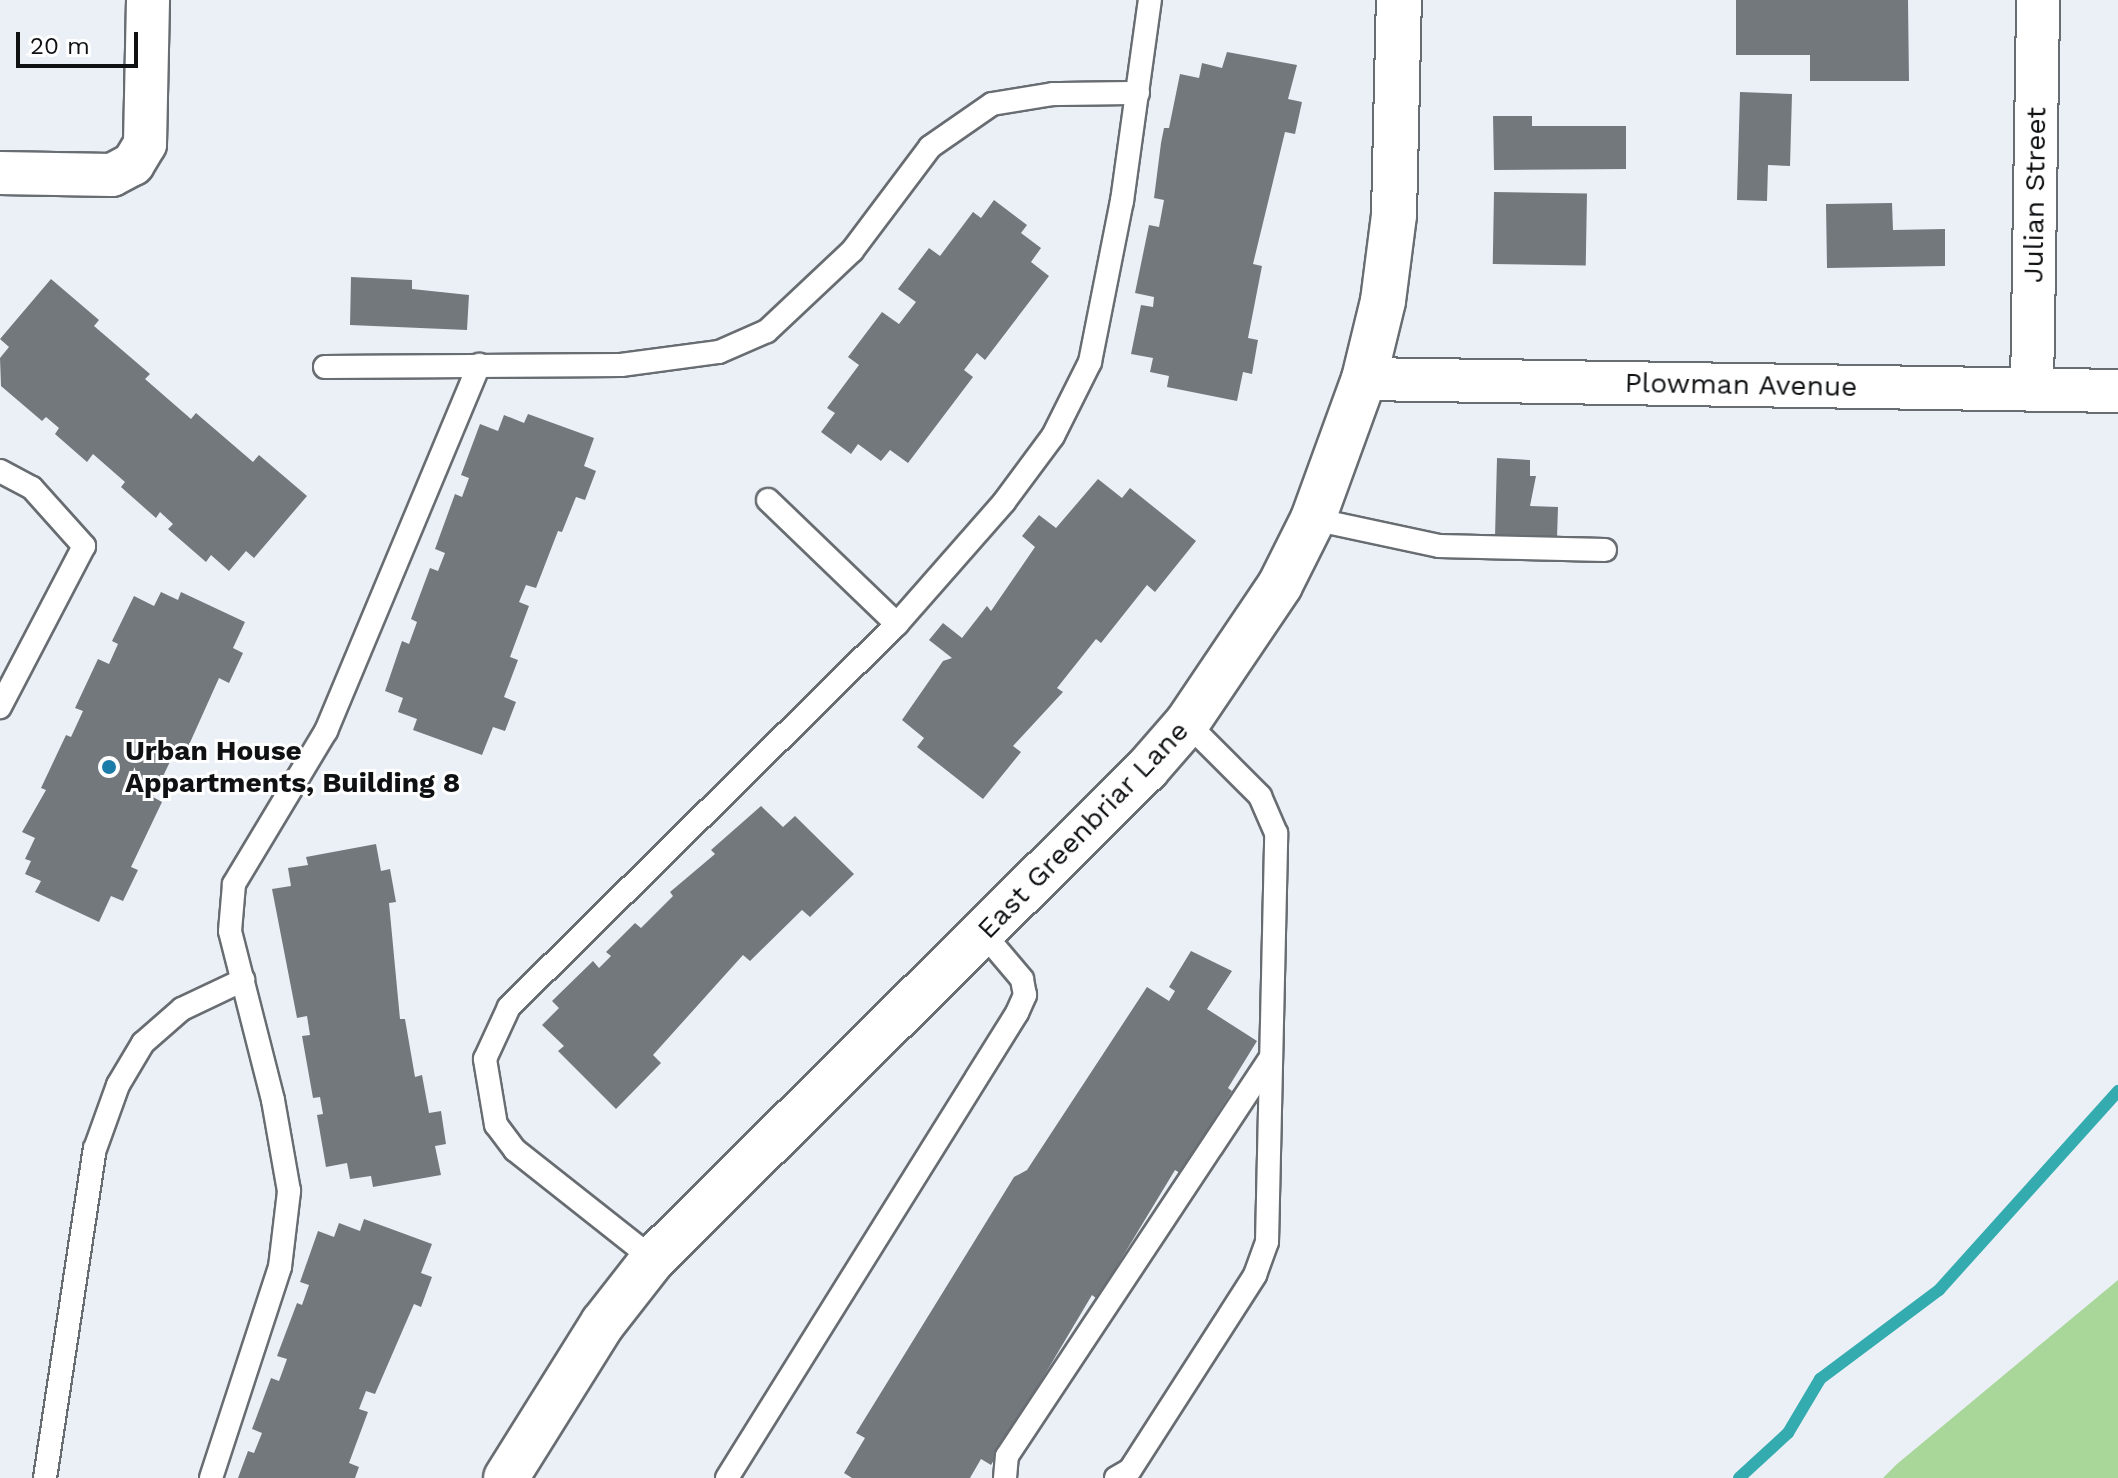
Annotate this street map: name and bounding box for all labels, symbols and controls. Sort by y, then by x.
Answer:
scale bar [20,16,142,66]
text: 20 m [30,32,90,60]
street label: Julian Street [2017,107,2053,283]
street label: Plowman Avenue [1624,366,1858,404]
street label: East Greenbriar Lane [970,714,1196,946]
place label: Urban House Appartments, Building 8 [125,734,460,800]
marker: Urban House Appartments, Building 8 [100,758,118,776]

